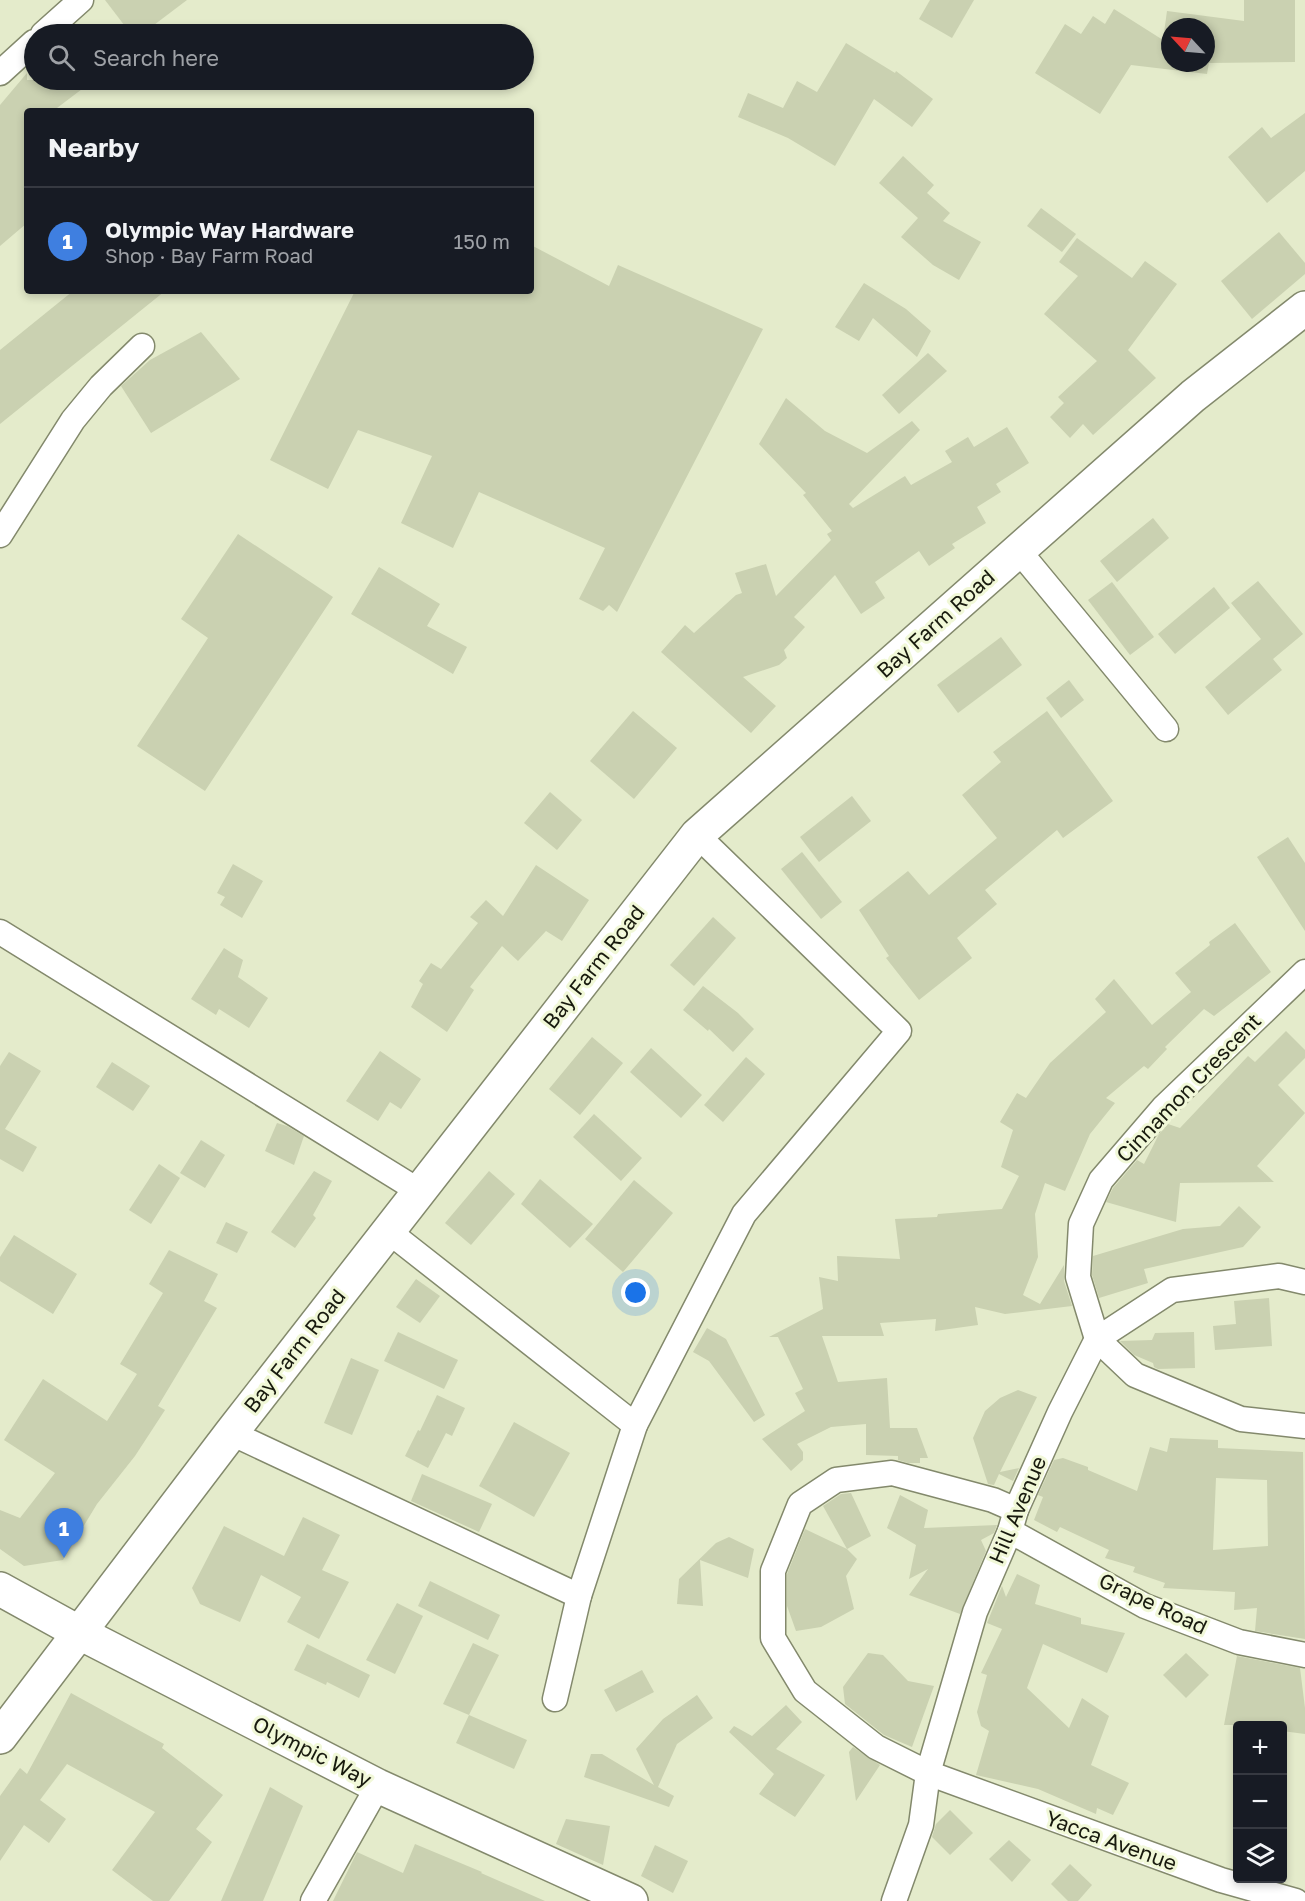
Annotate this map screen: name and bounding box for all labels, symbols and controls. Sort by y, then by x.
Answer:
north arrow [1161,18,1215,72]
search box [24,24,534,90]
icon: search [45,41,78,74]
text: Search here [93,44,219,71]
text: Nearby [48,132,139,163]
text: Olympic Way Hardware [105,216,354,243]
text: 1 [62,229,73,253]
text: 150 m [454,229,510,253]
text: Shop · Bay Farm Road [105,243,313,267]
street label: Bay Farm Road [871,563,1000,683]
street label: Bay Farm Road [537,899,650,1033]
street label: Cinnamon Crescent [1110,1007,1266,1167]
your location [621,1278,650,1307]
street label: Bay Farm Road [238,1283,351,1417]
street label: Hill Avenue [983,1452,1051,1567]
pin: 1 [44,1508,84,1558]
street label: Grape Road [1095,1567,1212,1639]
street label: Olympic Way [249,1710,376,1792]
map controls [1233,1721,1287,1883]
button: + [1233,1721,1287,1775]
button: − [1233,1775,1287,1829]
street label: Yacca Avenue [1042,1804,1181,1876]
button: layers [1233,1829,1287,1883]

